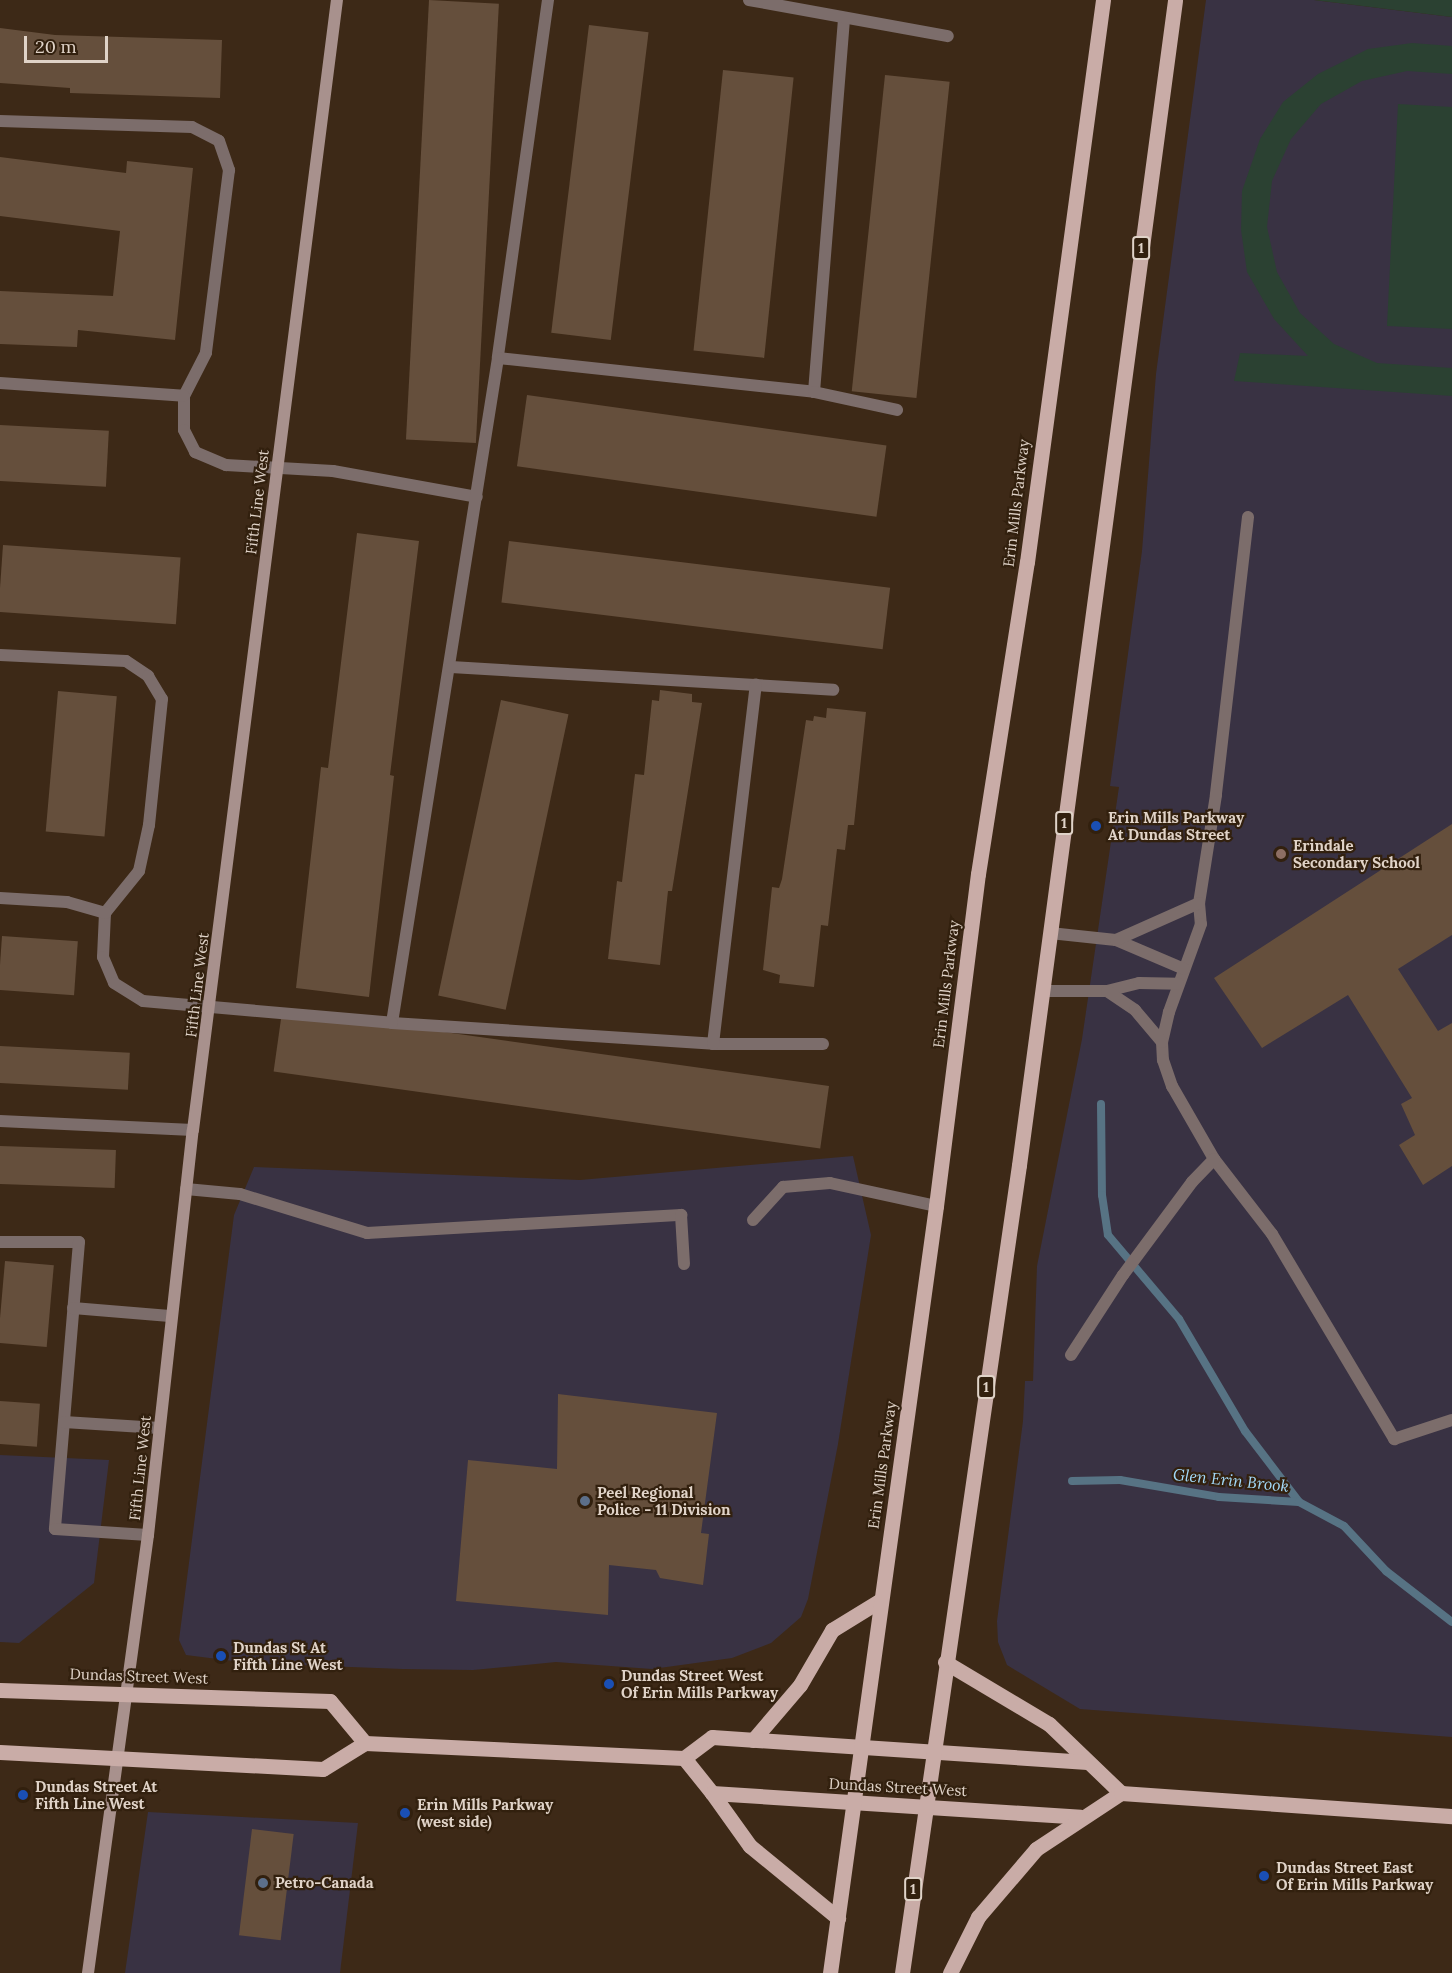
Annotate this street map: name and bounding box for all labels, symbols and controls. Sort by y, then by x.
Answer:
scale bar [27,24,111,62]
text: 20 m [35,35,77,58]
road number: 1 [1132,237,1150,259]
street label: Erin Mills Parkway [999,438,1033,568]
street label: Fifth Line West [242,448,272,556]
place label: Erin Mills Parkway At Dundas Street [1108,808,1244,843]
road number: 1 [1055,812,1073,834]
marker: Erin Mills Parkway At Dundas Street [1089,819,1103,833]
place label: Erindale Secondary School [1293,836,1420,871]
marker: Erindale Secondary School [1274,847,1288,861]
street label: Erin Mills Parkway [929,919,963,1049]
street label: Fifth Line West [182,931,212,1039]
road number: 1 [977,1376,995,1398]
street label: Erin Mills Parkway [864,1400,900,1530]
street label: Fifth Line West [126,1415,154,1521]
water label: Glen Erin Brook [1172,1464,1290,1496]
place label: Peel Regional Police - 11 Division [597,1483,731,1518]
marker: Peel Regional Police - 11 Division [578,1494,592,1508]
place label: Dundas St At Fifth Line West [233,1638,343,1673]
marker: Dundas St At Fifth Line West [214,1649,228,1663]
street label: Dundas Street West [69,1665,209,1687]
place label: Dundas Street West Of Erin Mills Parkway [621,1666,778,1701]
marker: Dundas Street West Of Erin Mills Parkway [602,1677,616,1691]
street label: Dundas Street West [828,1774,968,1800]
place label: Dundas Street At Fifth Line West [35,1777,158,1812]
marker: Dundas Street At Fifth Line West [16,1788,30,1802]
place label: Erin Mills Parkway (west side) [417,1795,553,1830]
marker: Erin Mills Parkway (west side) [398,1806,412,1820]
place label: Dundas Street East Of Erin Mills Parkway [1276,1858,1433,1893]
marker: Dundas Street East Of Erin Mills Parkway [1257,1869,1271,1883]
place label: Petro-Canada [275,1874,374,1892]
marker: Petro-Canada [256,1876,270,1890]
road number: 1 [904,1878,922,1900]

